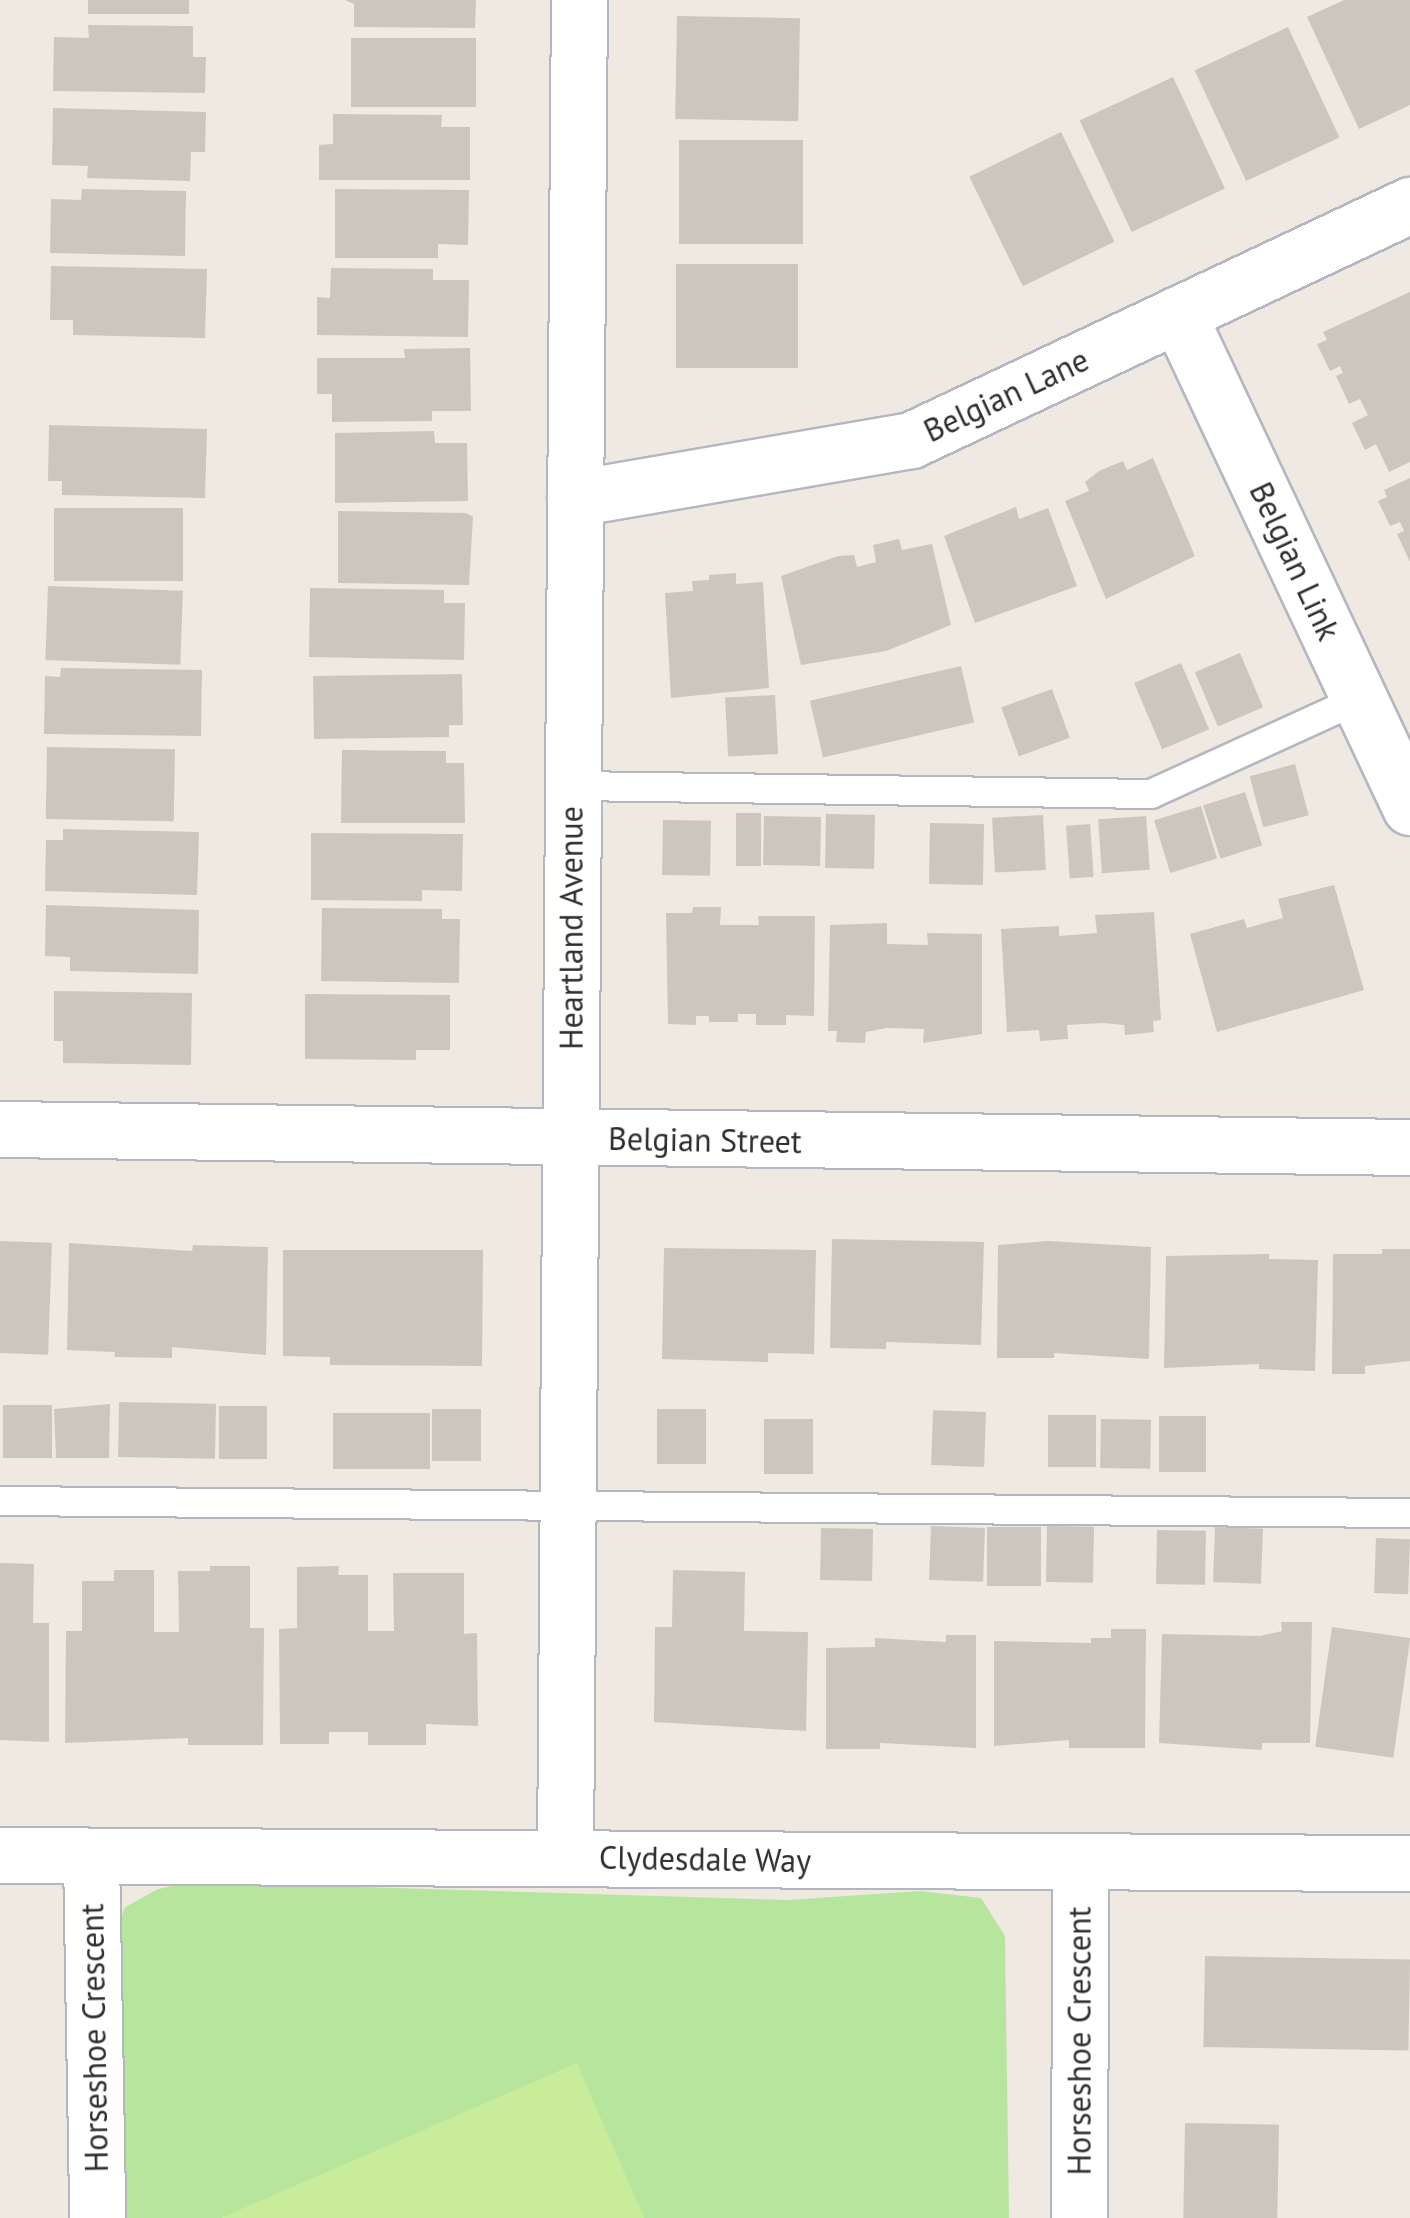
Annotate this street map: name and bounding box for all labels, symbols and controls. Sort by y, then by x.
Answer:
street label: Belgian Lane [917,340,1095,450]
street label: Belgian Link [1242,476,1348,646]
street label: Heartland Avenue [552,806,590,1050]
street label: Belgian Street [608,1119,802,1161]
street label: Clydesdale Way [598,1838,812,1880]
street label: Horseshoe Crescent [72,1903,116,2173]
street label: Horseshoe Crescent [1060,1907,1098,2175]

